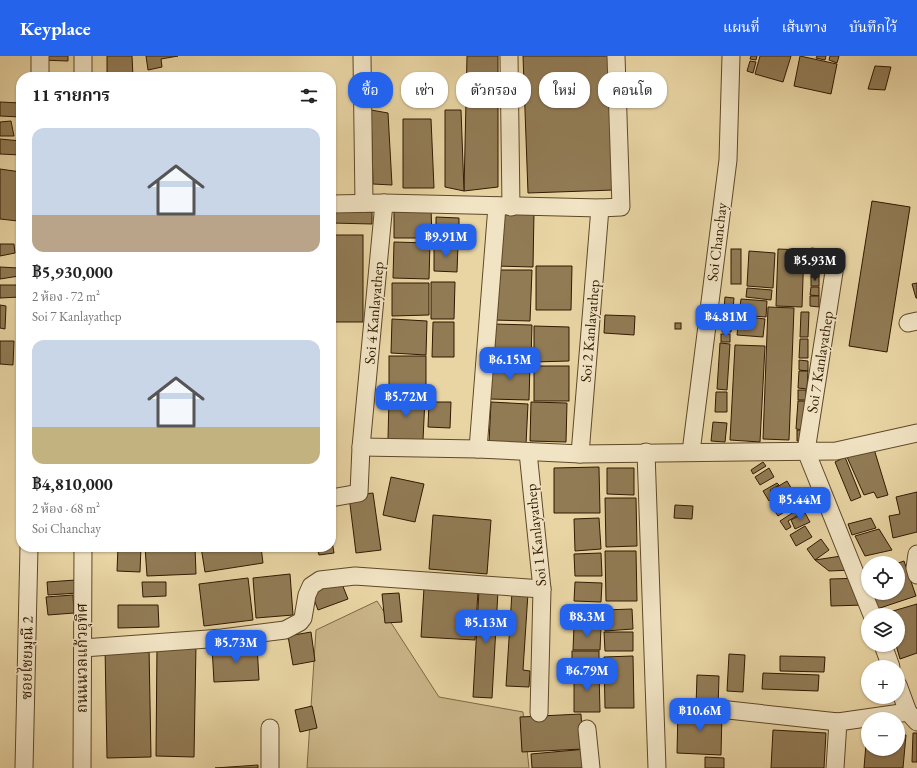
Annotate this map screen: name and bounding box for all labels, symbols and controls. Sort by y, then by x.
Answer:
text: Keyplace [20,16,91,41]
text: แผนที่ [723,18,760,36]
text: เส้นทาง [782,18,827,36]
text: บันทึกไว้ [849,18,897,36]
chip: ซื้อ [348,72,393,108]
chip: เช่า [401,72,448,108]
chip: ตัวกรอง [456,72,531,108]
chip: ใหม่ [539,72,590,108]
chip: คอนโด [598,72,667,108]
text: 11 รายการ [32,84,110,106]
icon: filters [298,85,320,107]
icon: home [140,154,212,226]
street label: Soi Chanchay [702,201,731,283]
pin: ฿9.91M [413,224,479,258]
text: ฿9.91M [424,228,468,245]
pin: ฿5.93M [782,248,848,282]
text: ฿5.93M [793,252,837,269]
street label: Soi 4 Kanlayathep [360,260,387,365]
text: ฿5,930,000 [32,261,113,283]
street label: Soi 2 Kanlayathep [576,278,603,383]
text: 2 ห้อง · 72 m² [32,288,100,305]
pin: ฿4.81M [693,304,759,338]
text: Soi 7 Kanlayathep [32,308,121,325]
text: ฿4.81M [704,308,748,325]
street label: Soi 7 Kanlayathep [802,309,837,414]
pin: ฿6.15M [477,347,543,381]
text: ฿6.15M [488,351,532,368]
icon: home [140,366,212,438]
pin: ฿5.72M [373,384,439,418]
text: ฿5.72M [384,388,428,405]
text: ฿4,810,000 [32,473,113,495]
street label: Soi 1 Kanlayathep [521,483,550,587]
pin: ฿5.44M [767,487,833,521]
text: ฿5.44M [778,491,822,508]
text: 2 ห้อง · 68 m² [32,500,100,517]
text: Soi Chanchay [32,520,101,537]
map controls [861,556,905,756]
button: locate [861,556,905,600]
street label: ถนนนวลแก้วอุทิศ [72,603,93,713]
pin: ฿8.3M [559,604,615,638]
text: ฿8.3M [569,608,605,625]
button: layers [861,608,905,652]
pin: ฿5.13M [453,610,519,644]
text: ฿5.13M [464,614,508,631]
street label: ซอยไชยมุณี 2 [15,615,39,700]
pin: ฿5.73M [203,630,269,664]
text: ฿5.73M [214,634,258,651]
pin: ฿6.79M [554,658,620,692]
button: + [861,660,905,704]
text: ฿6.79M [565,662,609,679]
pin: ฿10.6M [667,698,733,732]
text: ฿10.6M [678,702,722,719]
button: − [861,712,905,756]

